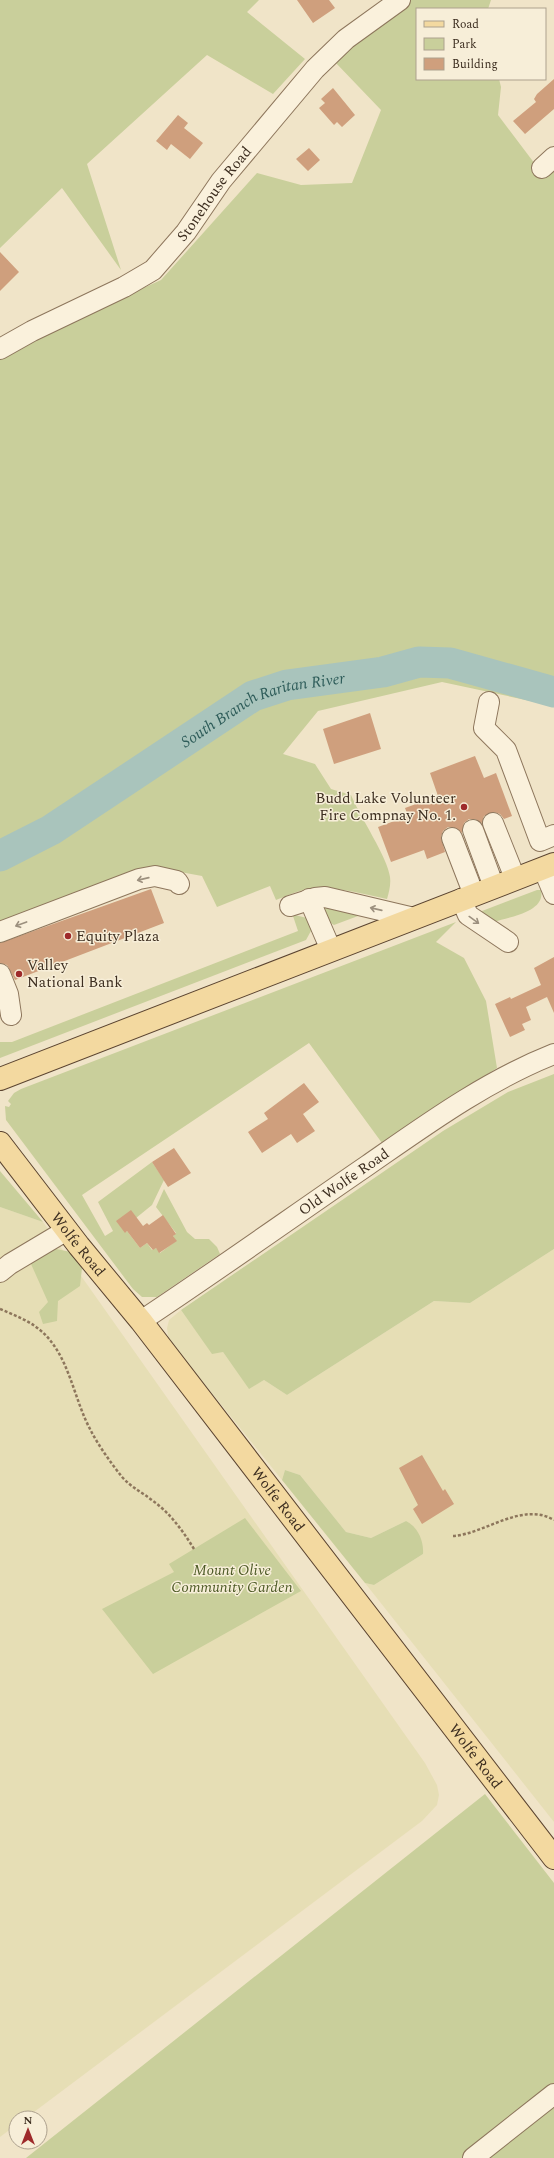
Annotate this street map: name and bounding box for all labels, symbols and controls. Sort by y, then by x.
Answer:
legend [416,8,546,80]
text: Road [452,15,479,34]
text: Park [452,35,477,54]
text: Building [452,55,498,74]
street label: Stonehouse Road [171,141,258,247]
water label: South Branch Raritan River [176,666,347,754]
place label: Budd Lake Volunteer Fire Compnay No. 1. [316,787,456,827]
marker: Budd Lake Volunteer Fire Compnay No. 1. [459,802,469,812]
one-way arrow [137,875,150,883]
one-way arrow [370,905,383,912]
one-way arrow [468,915,479,924]
one-way arrow [16,921,28,929]
place label: Equity Plaza [76,925,160,948]
marker: Equity Plaza [63,931,73,941]
place label: Valley National Bank [27,954,123,994]
marker: Valley National Bank [14,969,24,979]
street label: Old Wolfe Road [294,1143,394,1222]
street label: Wolfe Road [45,1207,111,1282]
street label: Wolfe Road [245,1462,310,1537]
park label: Mount Olive Community Garden [171,1559,293,1599]
street label: Wolfe Road [443,1719,508,1794]
north arrow [8,2110,48,2150]
text: N [24,2112,33,2129]

